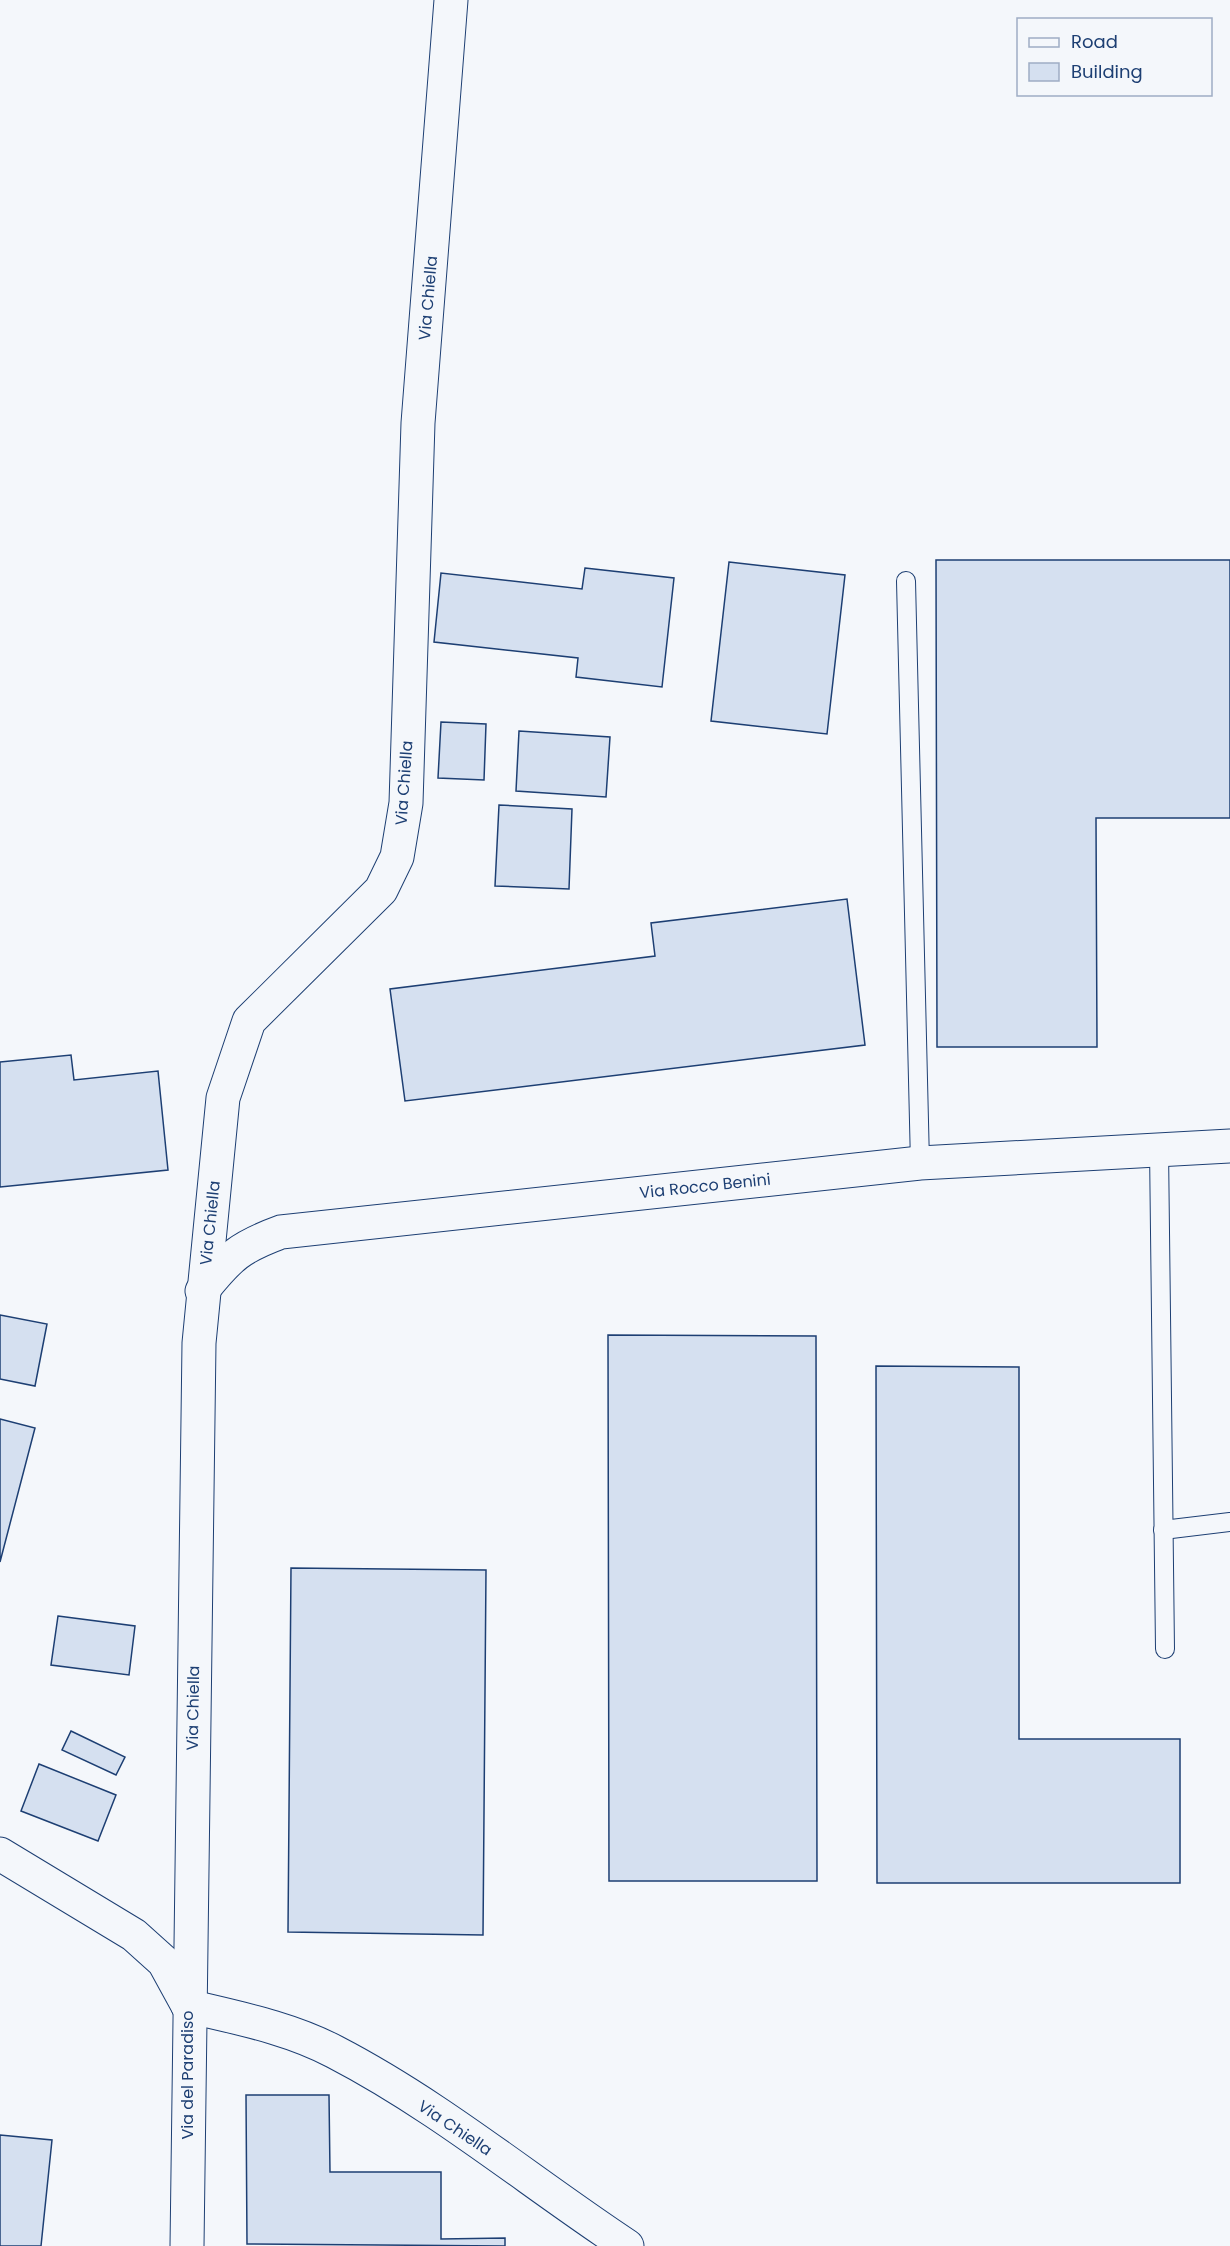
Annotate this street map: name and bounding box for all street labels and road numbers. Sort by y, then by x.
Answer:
street label: Via Chiella [413,255,443,341]
street label: Via Chiella [390,740,418,826]
street label: Via Rocco Benini [638,1168,772,1204]
street label: Via Chiella [194,1180,226,1266]
street label: Via Chiella [181,1665,205,1751]
street label: Via del Paradiso [176,2011,199,2140]
street label: Via Chiella [413,2095,497,2161]

